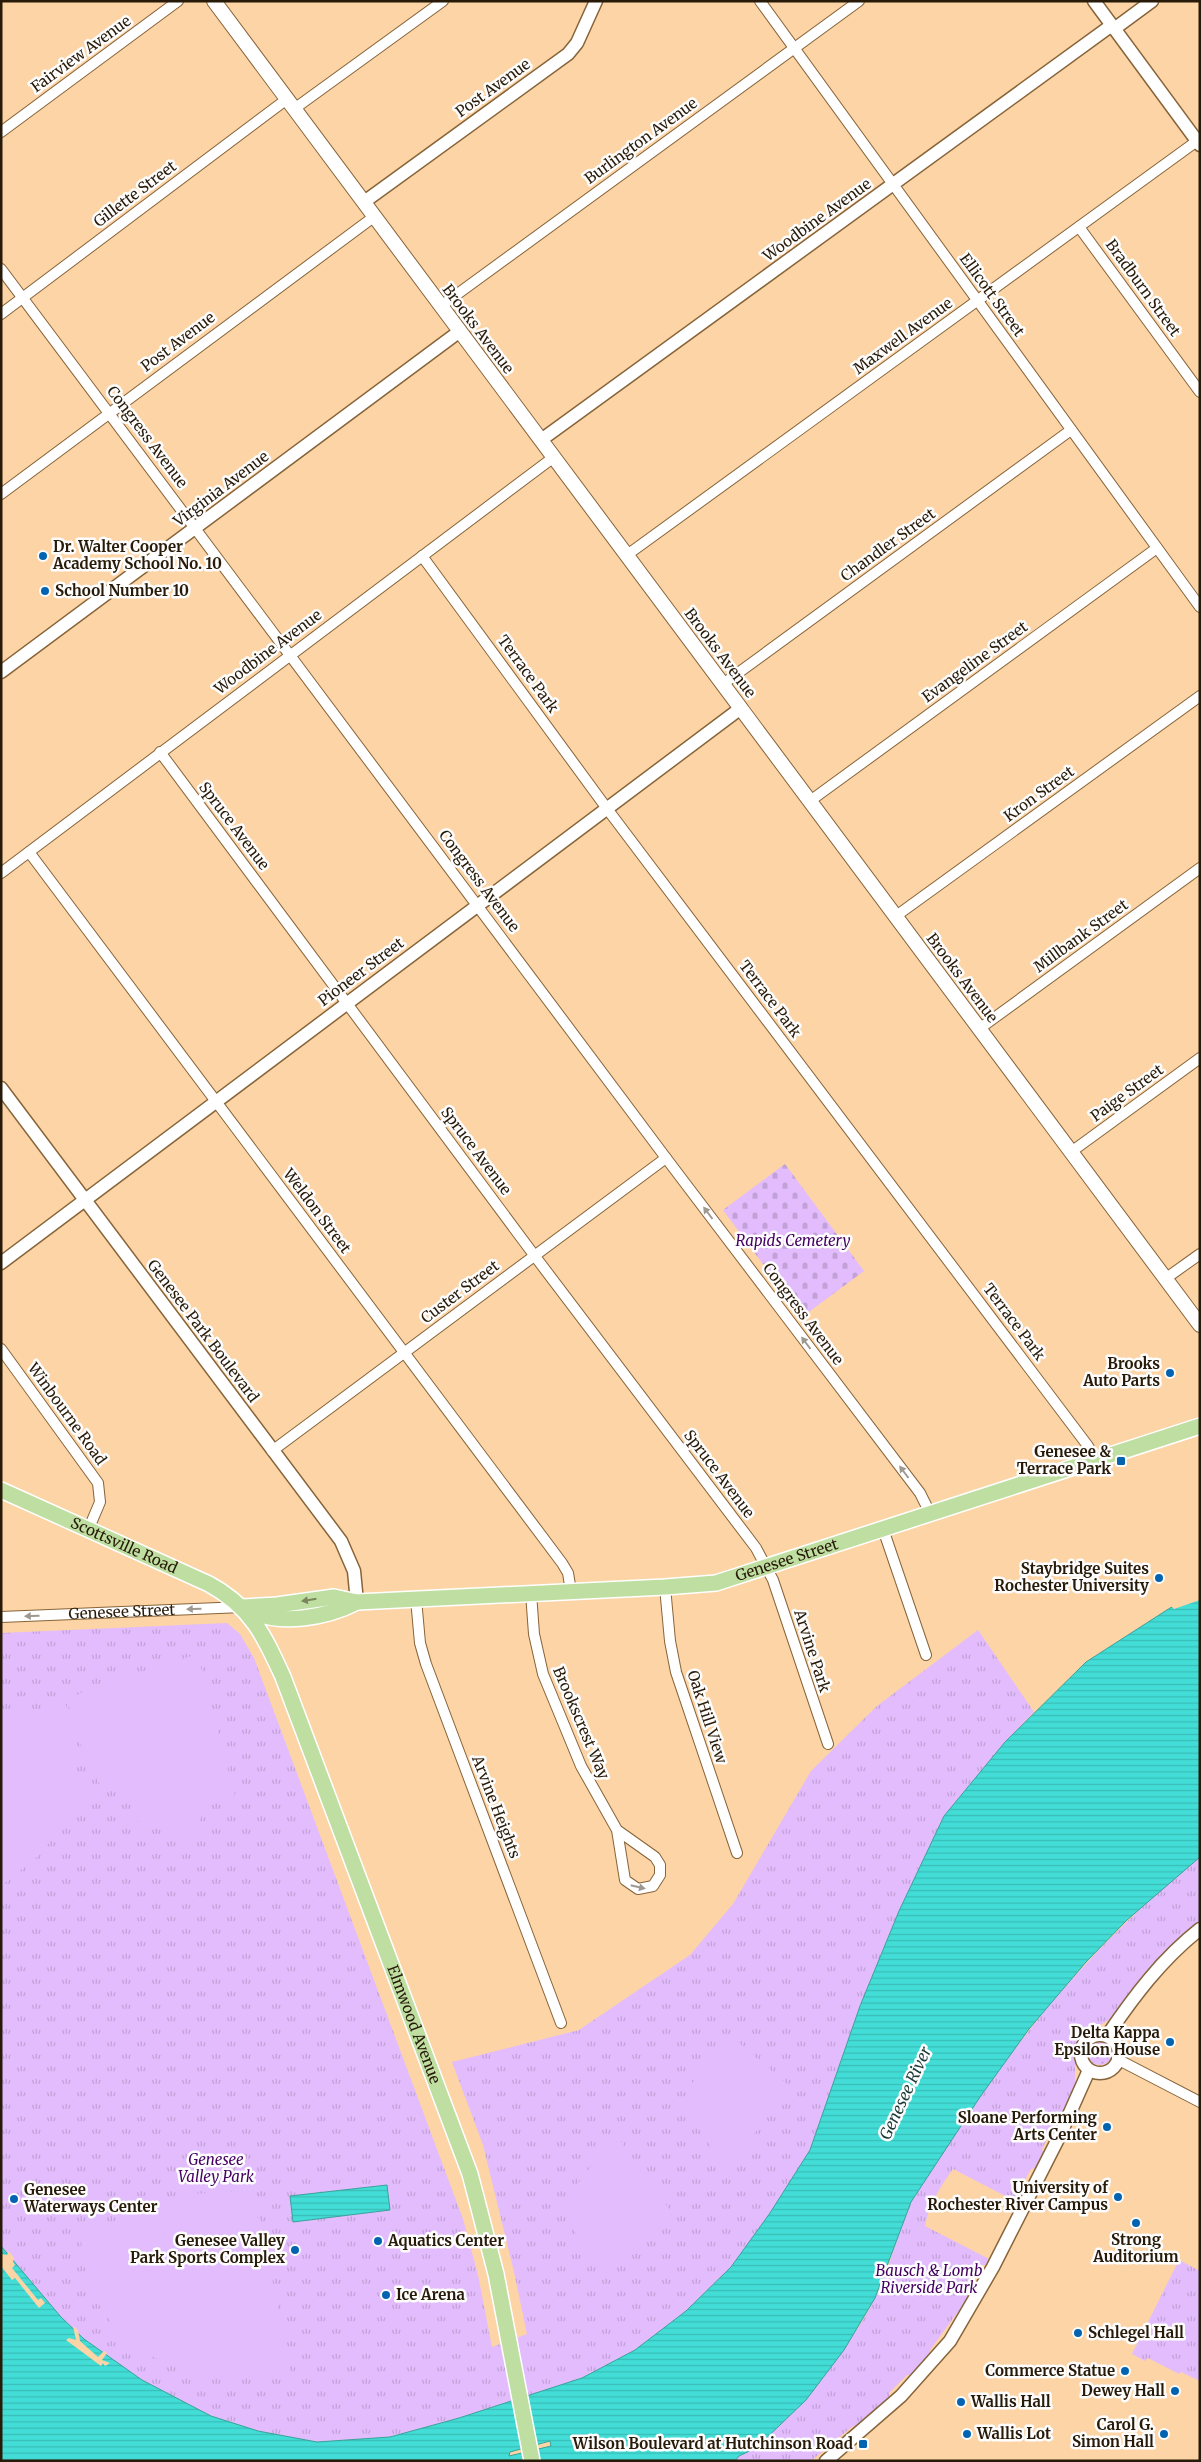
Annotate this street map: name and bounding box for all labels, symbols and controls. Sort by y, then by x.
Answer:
street label: Fairview Avenue [27,11,134,96]
street label: Post Avenue [452,54,534,121]
street label: Burlington Avenue [581,93,701,188]
street label: Gillette Street [90,156,180,231]
street label: Woodbine Avenue [758,174,875,266]
street label: Bradburn Street [1102,236,1185,340]
street label: Ellicott Street [956,249,1029,340]
street label: Brooks Avenue [439,280,518,377]
street label: Maxwell Avenue [849,293,956,378]
street label: Post Avenue [137,308,219,376]
street label: Congress Avenue [103,382,192,492]
street label: Virginia Avenue [169,447,272,531]
street label: Chandler Street [837,504,939,585]
place label: Dr. Walter Cooper Academy School No. 10 [52,537,222,573]
marker: Dr. Walter Cooper Academy School No. 10 [37,550,49,562]
place label: School Number 10 [55,581,189,600]
marker: School Number 10 [39,585,51,597]
street label: Brooks Avenue [681,604,760,701]
street label: Woodbine Avenue [210,605,325,699]
street label: Evangeline Street [918,617,1031,706]
street label: Terrace Park [494,631,563,717]
street label: Kron Street [1000,762,1078,825]
street label: Spruce Avenue [195,778,274,874]
street label: Congress Avenue [435,826,524,936]
street label: Millbank Street [1030,895,1132,976]
street label: Brooks Avenue [923,929,1002,1026]
street label: Pioneer Street [314,933,407,1010]
street label: Terrace Park [735,956,806,1041]
street label: Paige Street [1087,1060,1167,1125]
street label: Spruce Avenue [437,1103,516,1199]
street label: Weldon Street [279,1164,355,1257]
one-way arrow [702,1207,713,1220]
park label: Rapids Cemetery [736,1231,850,1250]
street label: Genesee Park Boulevard [144,1256,263,1406]
street label: Custer Street [417,1256,503,1327]
street label: Congress Avenue [759,1259,848,1369]
street label: Terrace Park [979,1279,1050,1364]
one-way arrow [801,1336,811,1350]
place label: Brooks Auto Parts [1082,1354,1160,1390]
street label: Winbourne Road [23,1358,111,1468]
marker: Brooks Auto Parts [1164,1367,1176,1379]
street label: Spruce Avenue [680,1426,759,1522]
place label: Genesee & Terrace Park [1017,1442,1112,1478]
marker: Genesee & Terrace Park [1115,1455,1127,1467]
one-way arrow [899,1465,909,1479]
street label: Scottsville Road [68,1513,181,1577]
street label: Genesee Street [733,1534,840,1585]
place label: Staybridge Suites Rochester University [994,1559,1149,1595]
marker: Staybridge Suites Rochester University [1153,1572,1165,1584]
one-way arrow [301,1596,317,1604]
street label: Genesee Street [68,1600,176,1623]
one-way arrow [186,1606,202,1614]
street label: Arvine Park [790,1606,835,1695]
one-way arrow [24,1613,40,1621]
street label: Brookscrest Way [549,1664,614,1782]
street label: Oak Hill View [683,1668,732,1766]
street label: Arvine Heights [468,1752,525,1861]
one-way arrow [630,1883,645,1891]
street label: Elmwood Avenue [383,1962,445,2086]
place label: Delta Kappa Epsilon House [1054,2023,1161,2059]
marker: Delta Kappa Epsilon House [1164,2036,1176,2048]
water label: Genesee River [875,2043,936,2143]
place label: Sloane Performing Arts Center [958,2108,1098,2144]
marker: Sloane Performing Arts Center [1101,2121,1113,2133]
park label: Genesee Valley Park [178,2150,255,2186]
place label: University of Rochester River Campus [927,2178,1109,2214]
place label: Genesee Waterways Center [23,2180,158,2216]
marker: University of Rochester River Campus [1112,2191,1124,2203]
marker: Genesee Waterways Center [8,2193,20,2205]
marker: Strong Auditorium [1130,2217,1142,2229]
place label: Strong Auditorium [1092,2230,1179,2266]
place label: Genesee Valley Park Sports Complex [130,2231,286,2267]
place label: Aquatics Center [387,2231,504,2250]
marker: Aquatics Center [372,2235,384,2247]
marker: Genesee Valley Park Sports Complex [289,2244,301,2256]
park label: Bausch & Lomb Riverside Park [876,2261,982,2297]
place label: Ice Arena [396,2285,466,2304]
marker: Ice Arena [380,2289,392,2301]
place label: Schlegel Hall [1088,2323,1184,2342]
marker: Schlegel Hall [1072,2327,1084,2339]
place label: Commerce Statue [985,2361,1115,2380]
marker: Commerce Statue [1119,2365,1131,2377]
place label: Dewey Hall [1081,2381,1165,2400]
marker: Dewey Hall [1169,2385,1181,2397]
place label: Wallis Hall [970,2392,1051,2411]
marker: Wallis Hall [955,2396,967,2408]
place label: Carol G. Simon Hall [1072,2415,1154,2451]
place label: Wallis Lot [976,2424,1051,2443]
marker: Wallis Lot [961,2428,973,2440]
marker: Carol G. Simon Hall [1158,2428,1170,2440]
place label: Wilson Boulevard at Hutchinson Road [572,2434,853,2453]
marker: Wilson Boulevard at Hutchinson Road [857,2438,869,2450]

